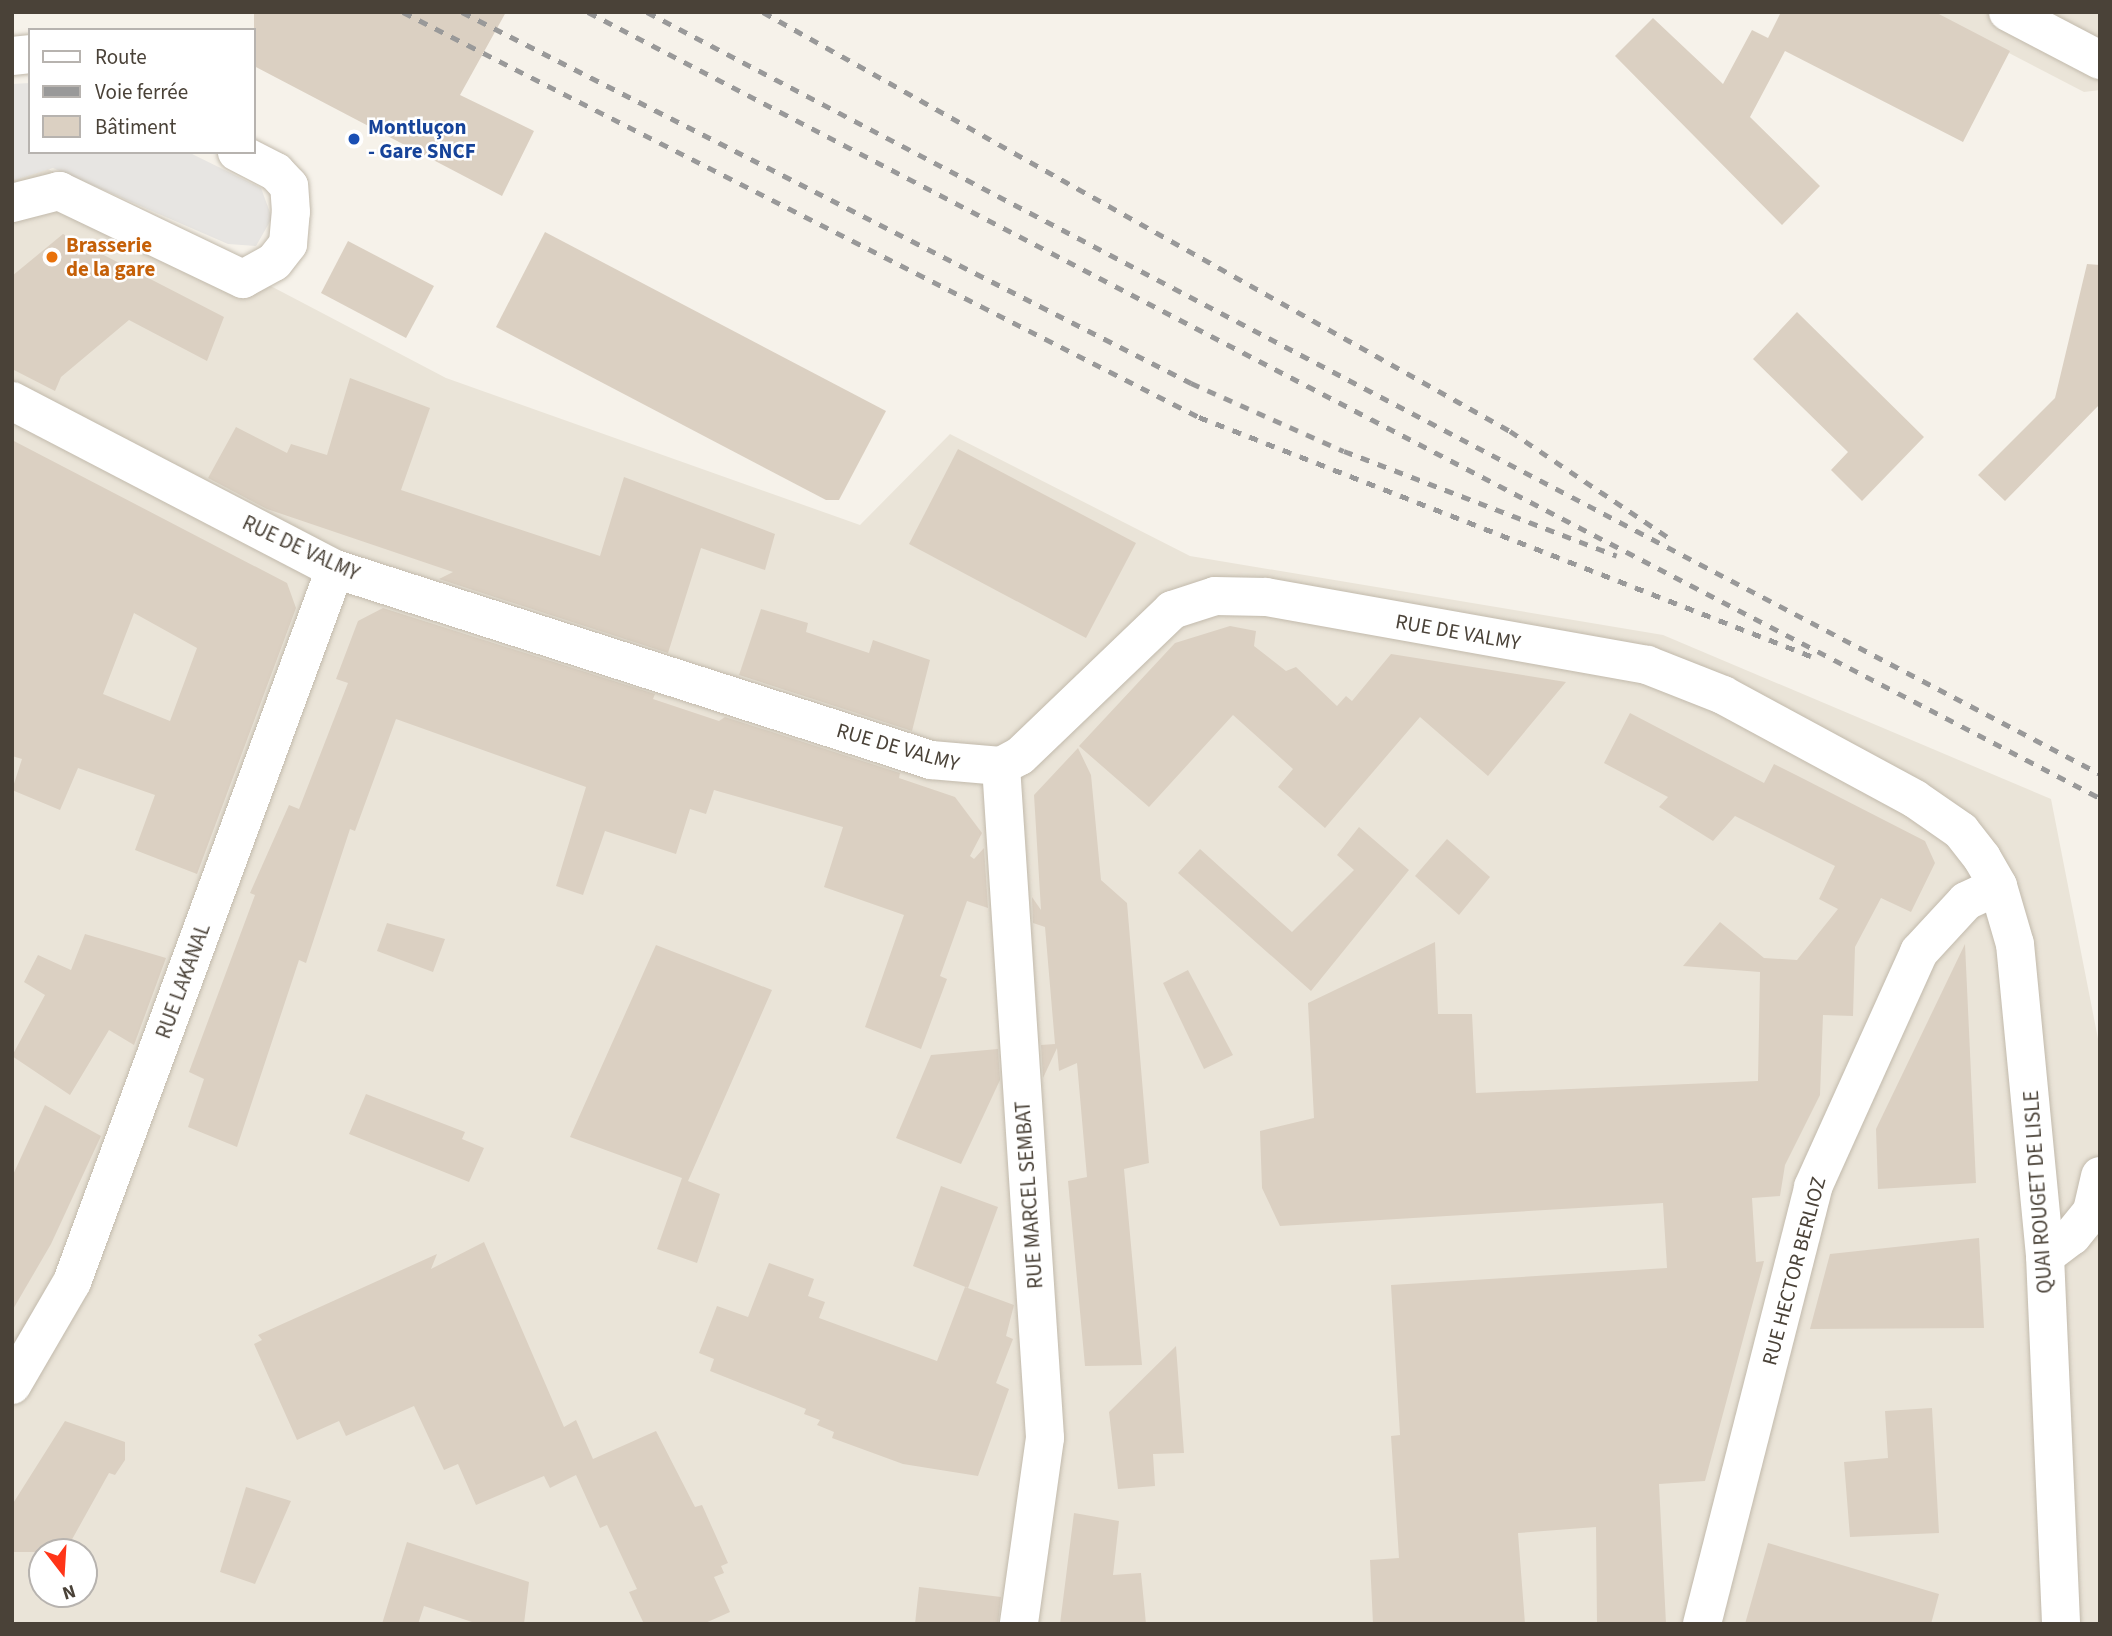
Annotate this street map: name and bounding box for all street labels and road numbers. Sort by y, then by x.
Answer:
street label: RUE DE VALMY [238,510,364,586]
street label: RUE DE VALMY [1394,609,1522,655]
street label: RUE DE VALMY [834,717,962,777]
street label: RUE LAKANAL [150,920,216,1042]
street label: QUAI ROUGET DE LISLE [2018,1090,2058,1294]
street label: RUE MARCEL SEMBAT [1010,1100,1048,1290]
street label: RUE HECTOR BERLIOZ [1757,1174,1831,1368]

